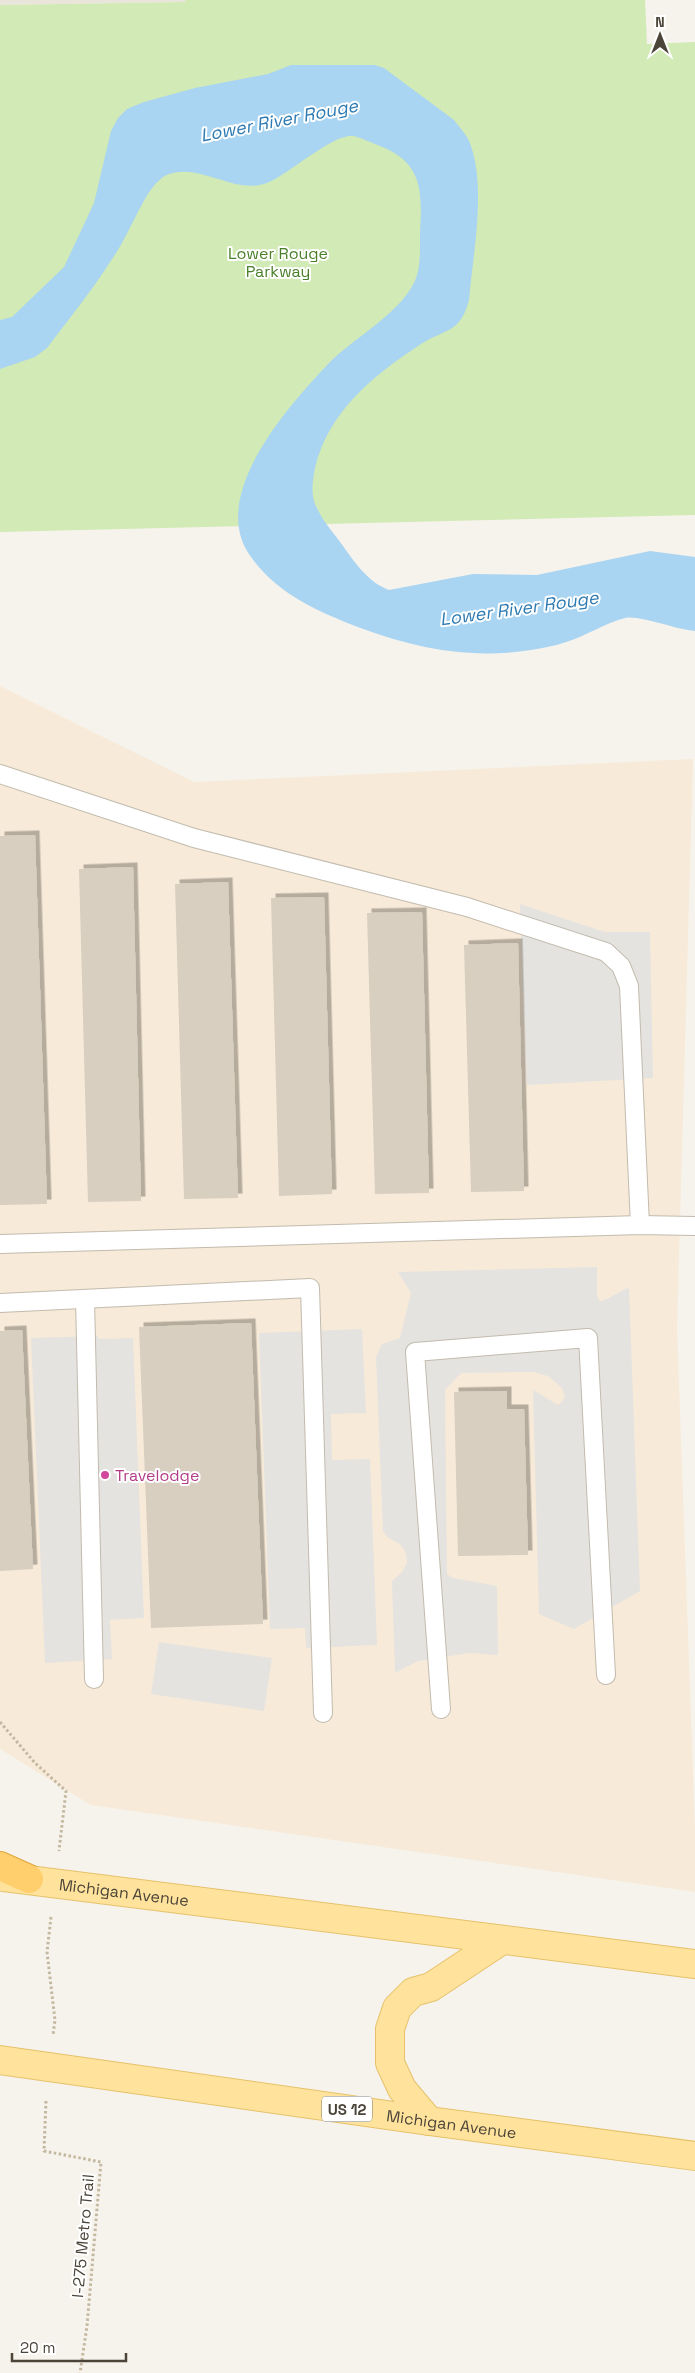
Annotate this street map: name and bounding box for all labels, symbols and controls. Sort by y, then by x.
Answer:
north arrow [635,10,685,60]
text: N [655,13,665,31]
water label: Lower River Rouge [198,93,361,147]
park label: Lower Rouge Parkway [228,243,328,282]
water label: Lower River Rouge [438,585,601,631]
place label: Travelodge [115,1465,199,1486]
marker: Travelodge [99,1469,111,1481]
street label: Michigan Avenue [58,1874,190,1911]
road number: US 12 [322,2096,372,2122]
street label: Michigan Avenue [385,2105,518,2143]
street label: I-275 Metro Trail [67,2173,99,2299]
scale bar [12,2330,126,2362]
text: 20 m [20,2338,55,2357]

